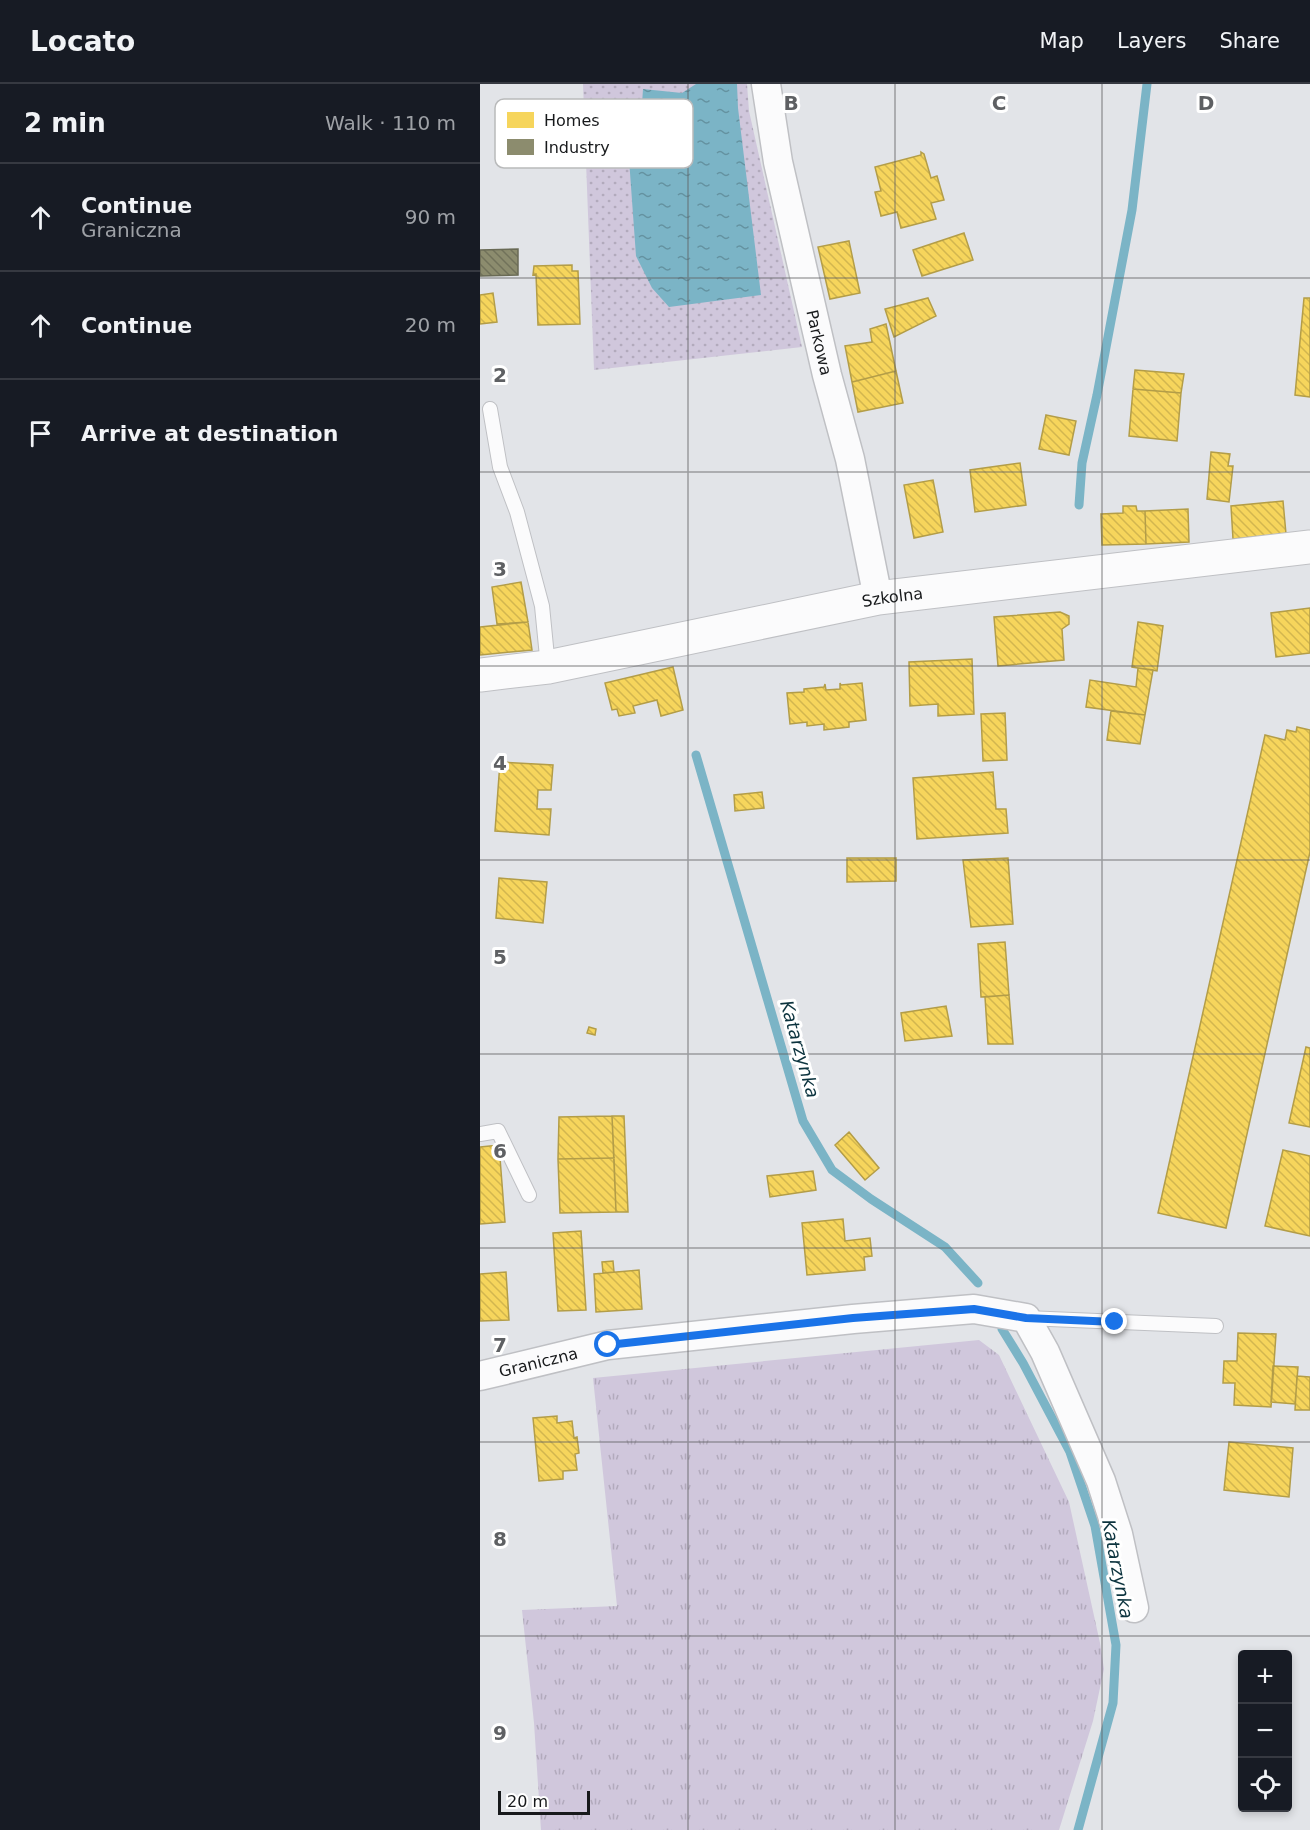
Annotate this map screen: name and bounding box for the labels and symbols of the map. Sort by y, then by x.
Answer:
text: B [783,91,799,115]
text: C [992,91,1006,115]
text: D [1198,91,1214,115]
legend [495,99,693,168]
text: Homes [544,111,600,130]
text: Industry [544,138,610,157]
street label: Parkowa [803,308,836,377]
text: 2 [493,363,507,387]
text: 3 [493,557,507,581]
street label: Szkolna [860,583,924,611]
text: 4 [493,751,507,775]
text: 5 [493,945,507,969]
water label: Katarzynka [776,998,824,1100]
text: 6 [493,1139,507,1163]
route end [1101,1308,1127,1334]
route start [594,1331,620,1357]
text: 7 [493,1333,507,1357]
street label: Graniczna [497,1343,580,1381]
water label: Katarzynka [1098,1518,1138,1620]
text: 8 [493,1527,507,1551]
text: 9 [493,1721,507,1745]
scale bar [498,1788,590,1816]

